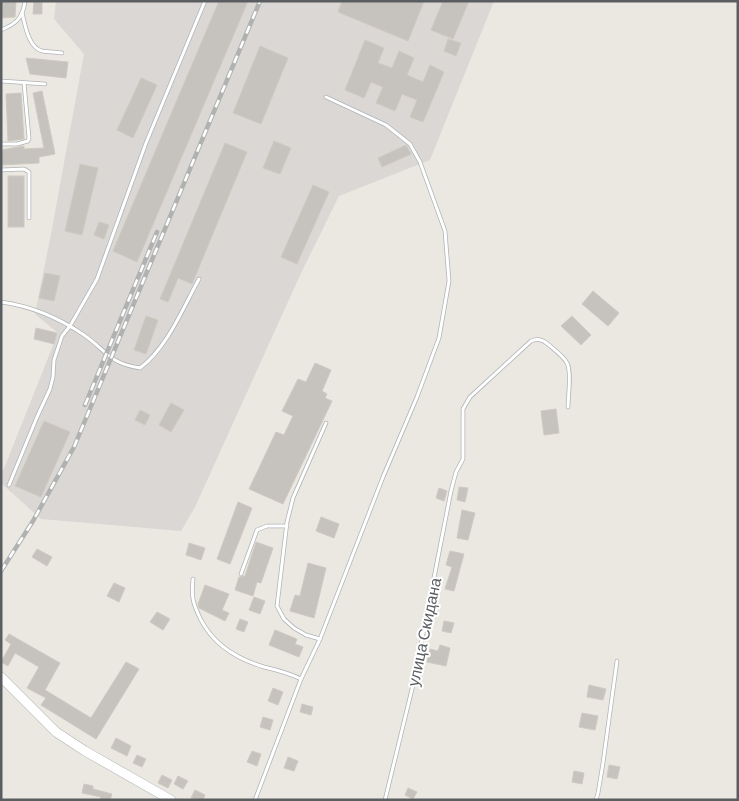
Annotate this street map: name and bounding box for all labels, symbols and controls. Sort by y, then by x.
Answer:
street label: улица Скидана [403,576,444,688]

